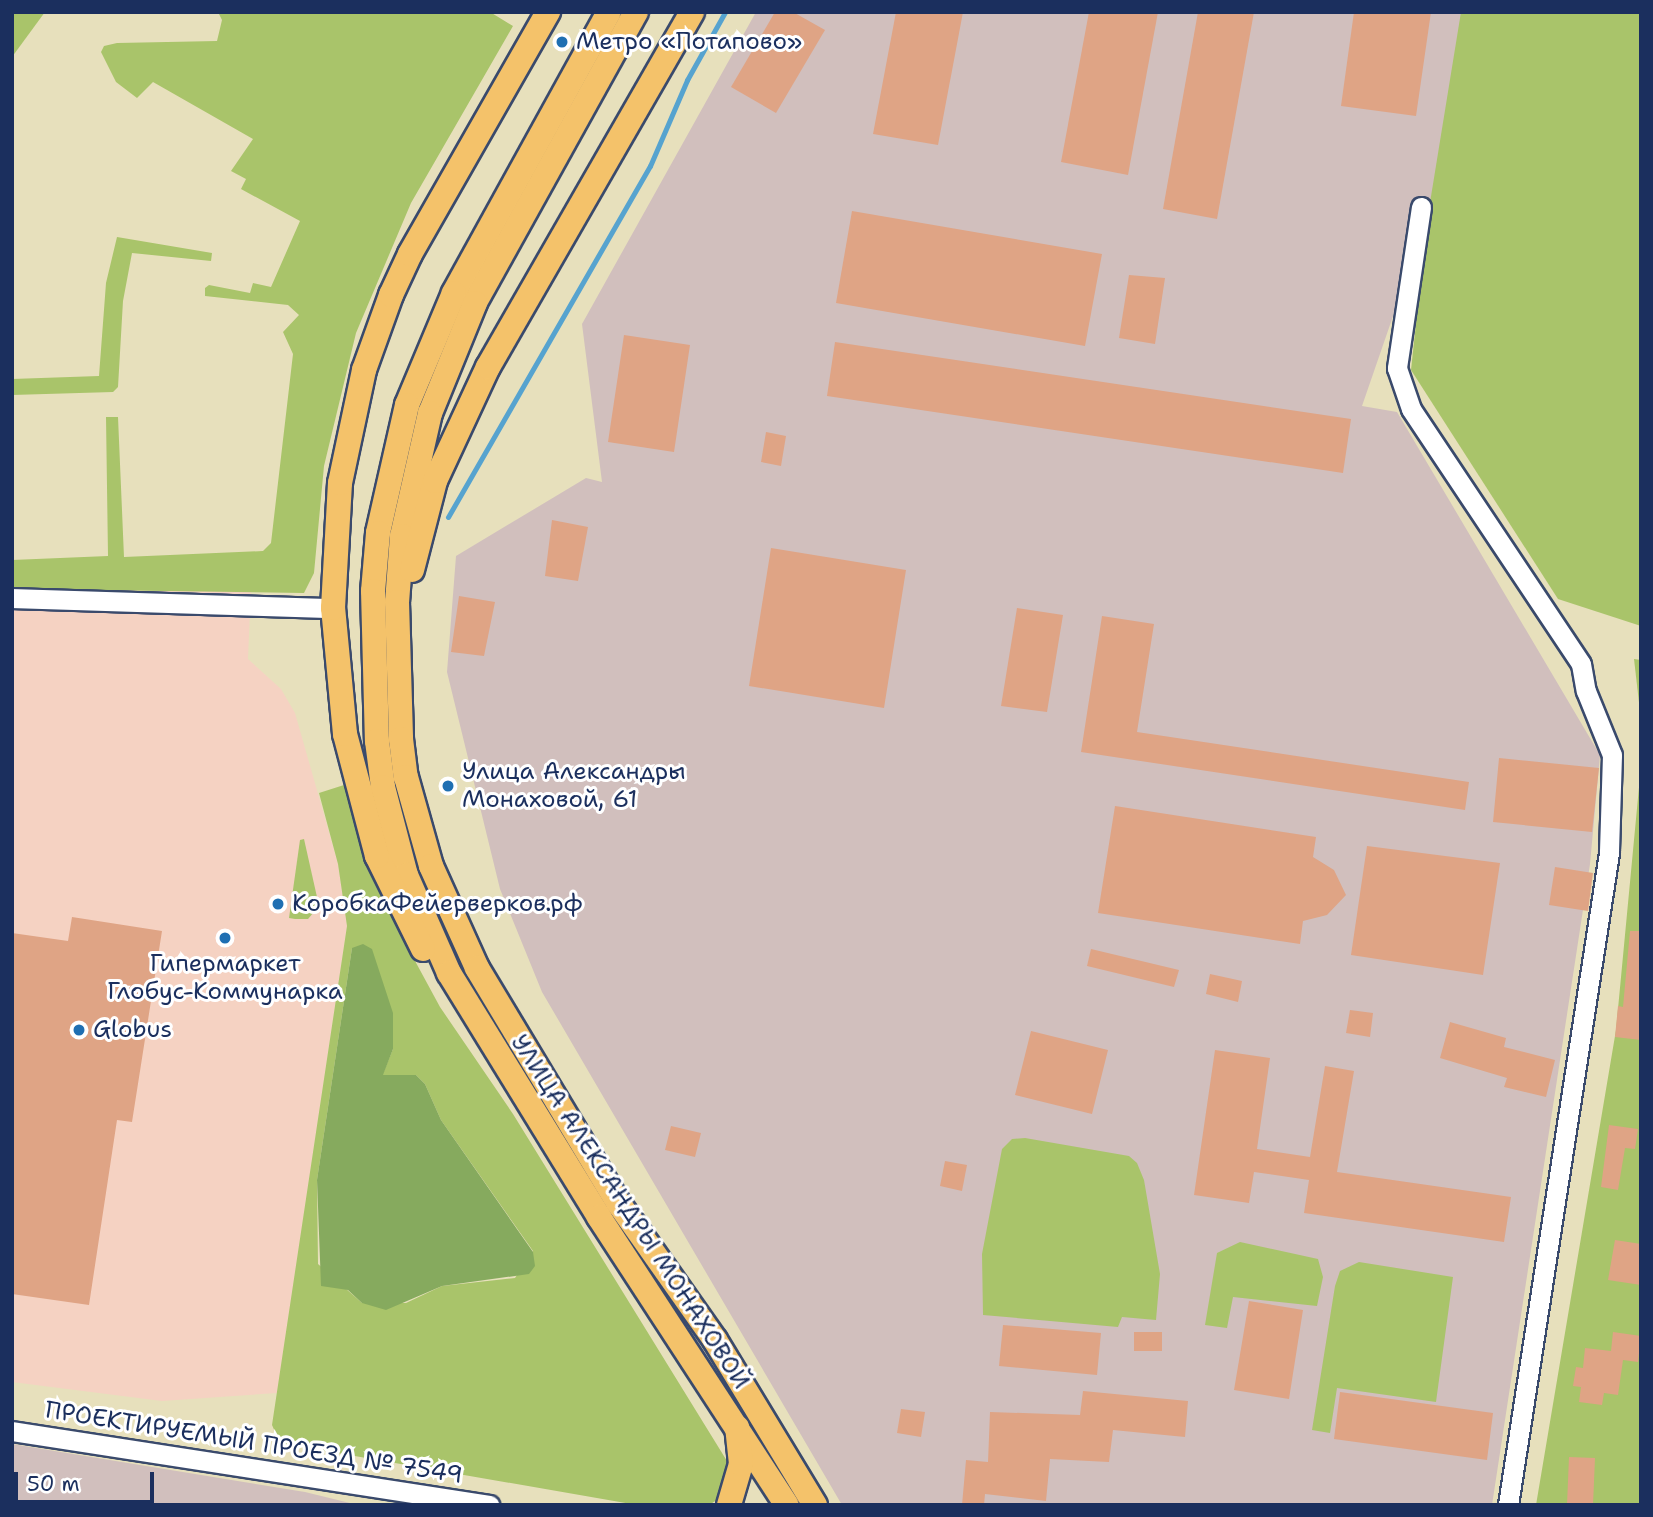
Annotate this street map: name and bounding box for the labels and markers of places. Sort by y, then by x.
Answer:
place label: Метро «Потапово» [576,28,802,56]
marker: Метро «Потапово» [554,34,570,50]
place label: Улица Александры Монаховой, 61 [462,758,686,814]
marker: Улица Александры Монаховой, 61 [440,778,456,794]
place label: КоробкаФейерверков.рф [292,890,583,918]
marker: КоробкаФейерверков.рф [270,896,286,912]
marker: Гипермаркет Глобус-Коммунарка [217,930,233,946]
place label: Гипермаркет Глобус-Коммунарка [107,950,343,1006]
place label: Globus [93,1016,172,1044]
marker: Globus [71,1022,87,1038]

